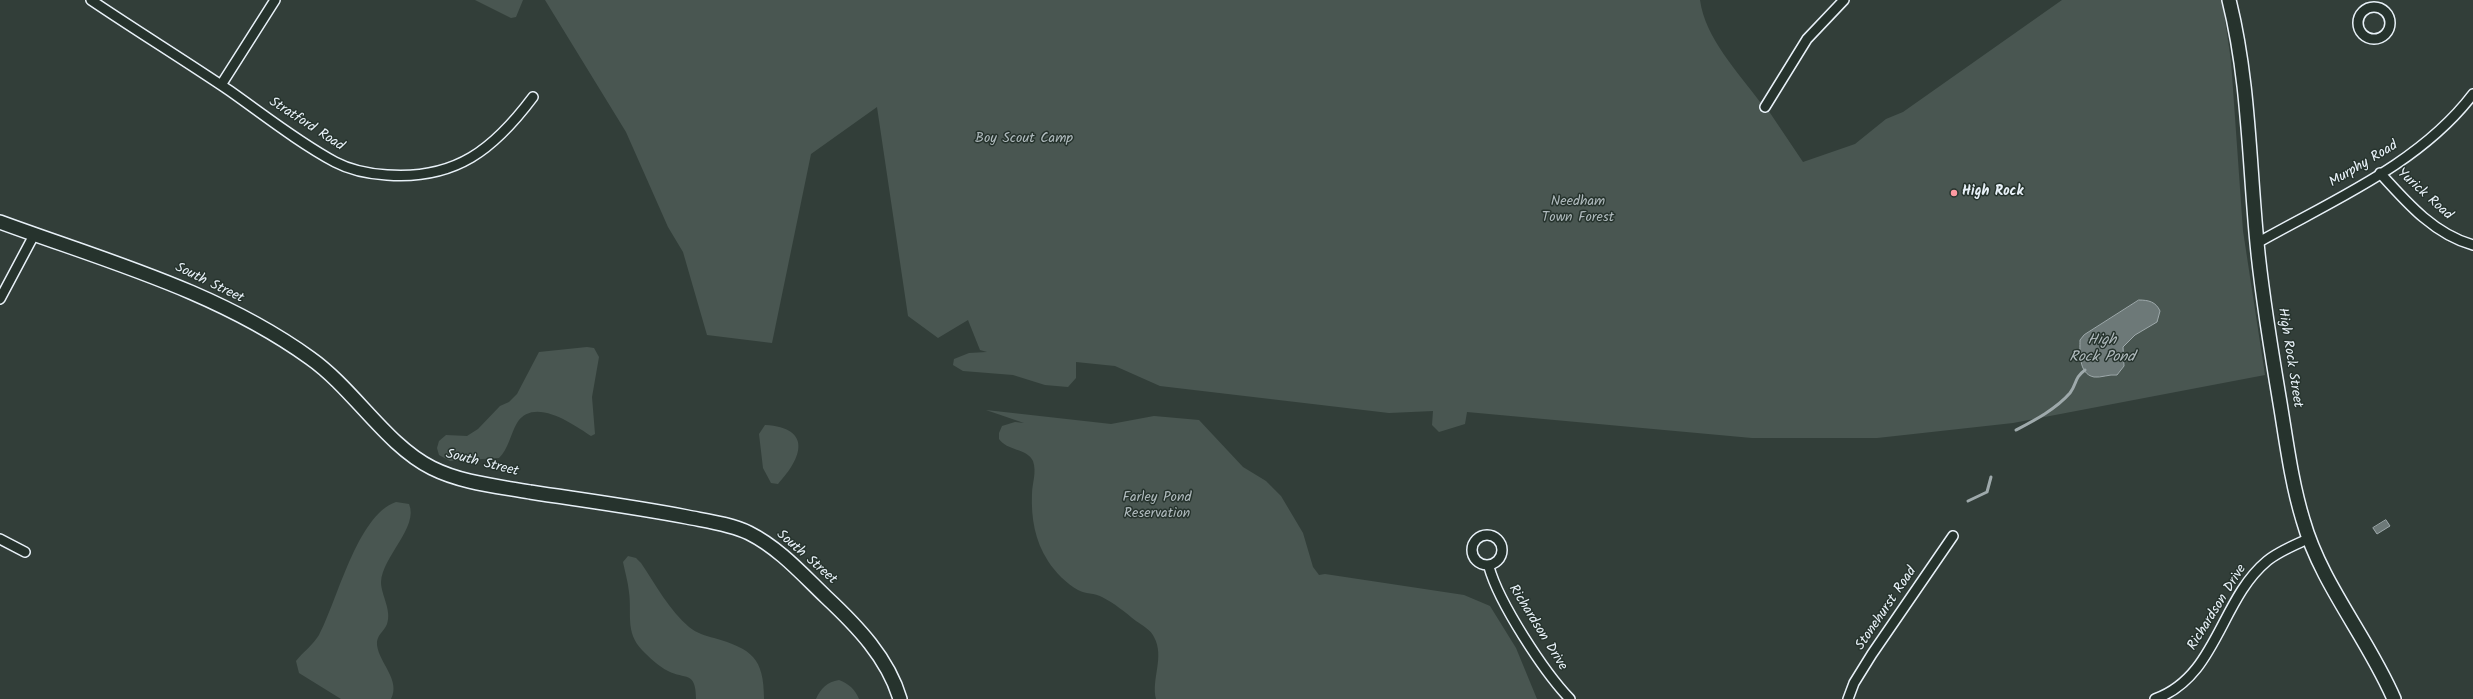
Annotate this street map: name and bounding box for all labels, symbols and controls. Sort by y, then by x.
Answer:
street label: Stratford Road [265,94,347,156]
park label: Boy Scout Camp [975,132,1073,148]
street label: Murphy Road [2327,138,2401,192]
street label: Yurick Road [2393,166,2455,224]
place label: High Rock [1962,185,2023,201]
marker: High Rock [1949,188,1959,198]
park label: Needham Town Forest [1542,195,1614,228]
street label: South Street [172,260,246,308]
street label: High Rock Street [2273,307,2305,409]
water label: High Rock Pond [2069,332,2135,367]
street label: South Street [444,447,520,481]
park label: Farley Pond Reservation [1123,491,1191,524]
street label: South Street [772,527,840,589]
street label: Richardson Drive [2185,562,2251,654]
street label: Stonehurst Road [1853,564,1921,654]
street label: Richardson Drive [1504,582,1570,674]

